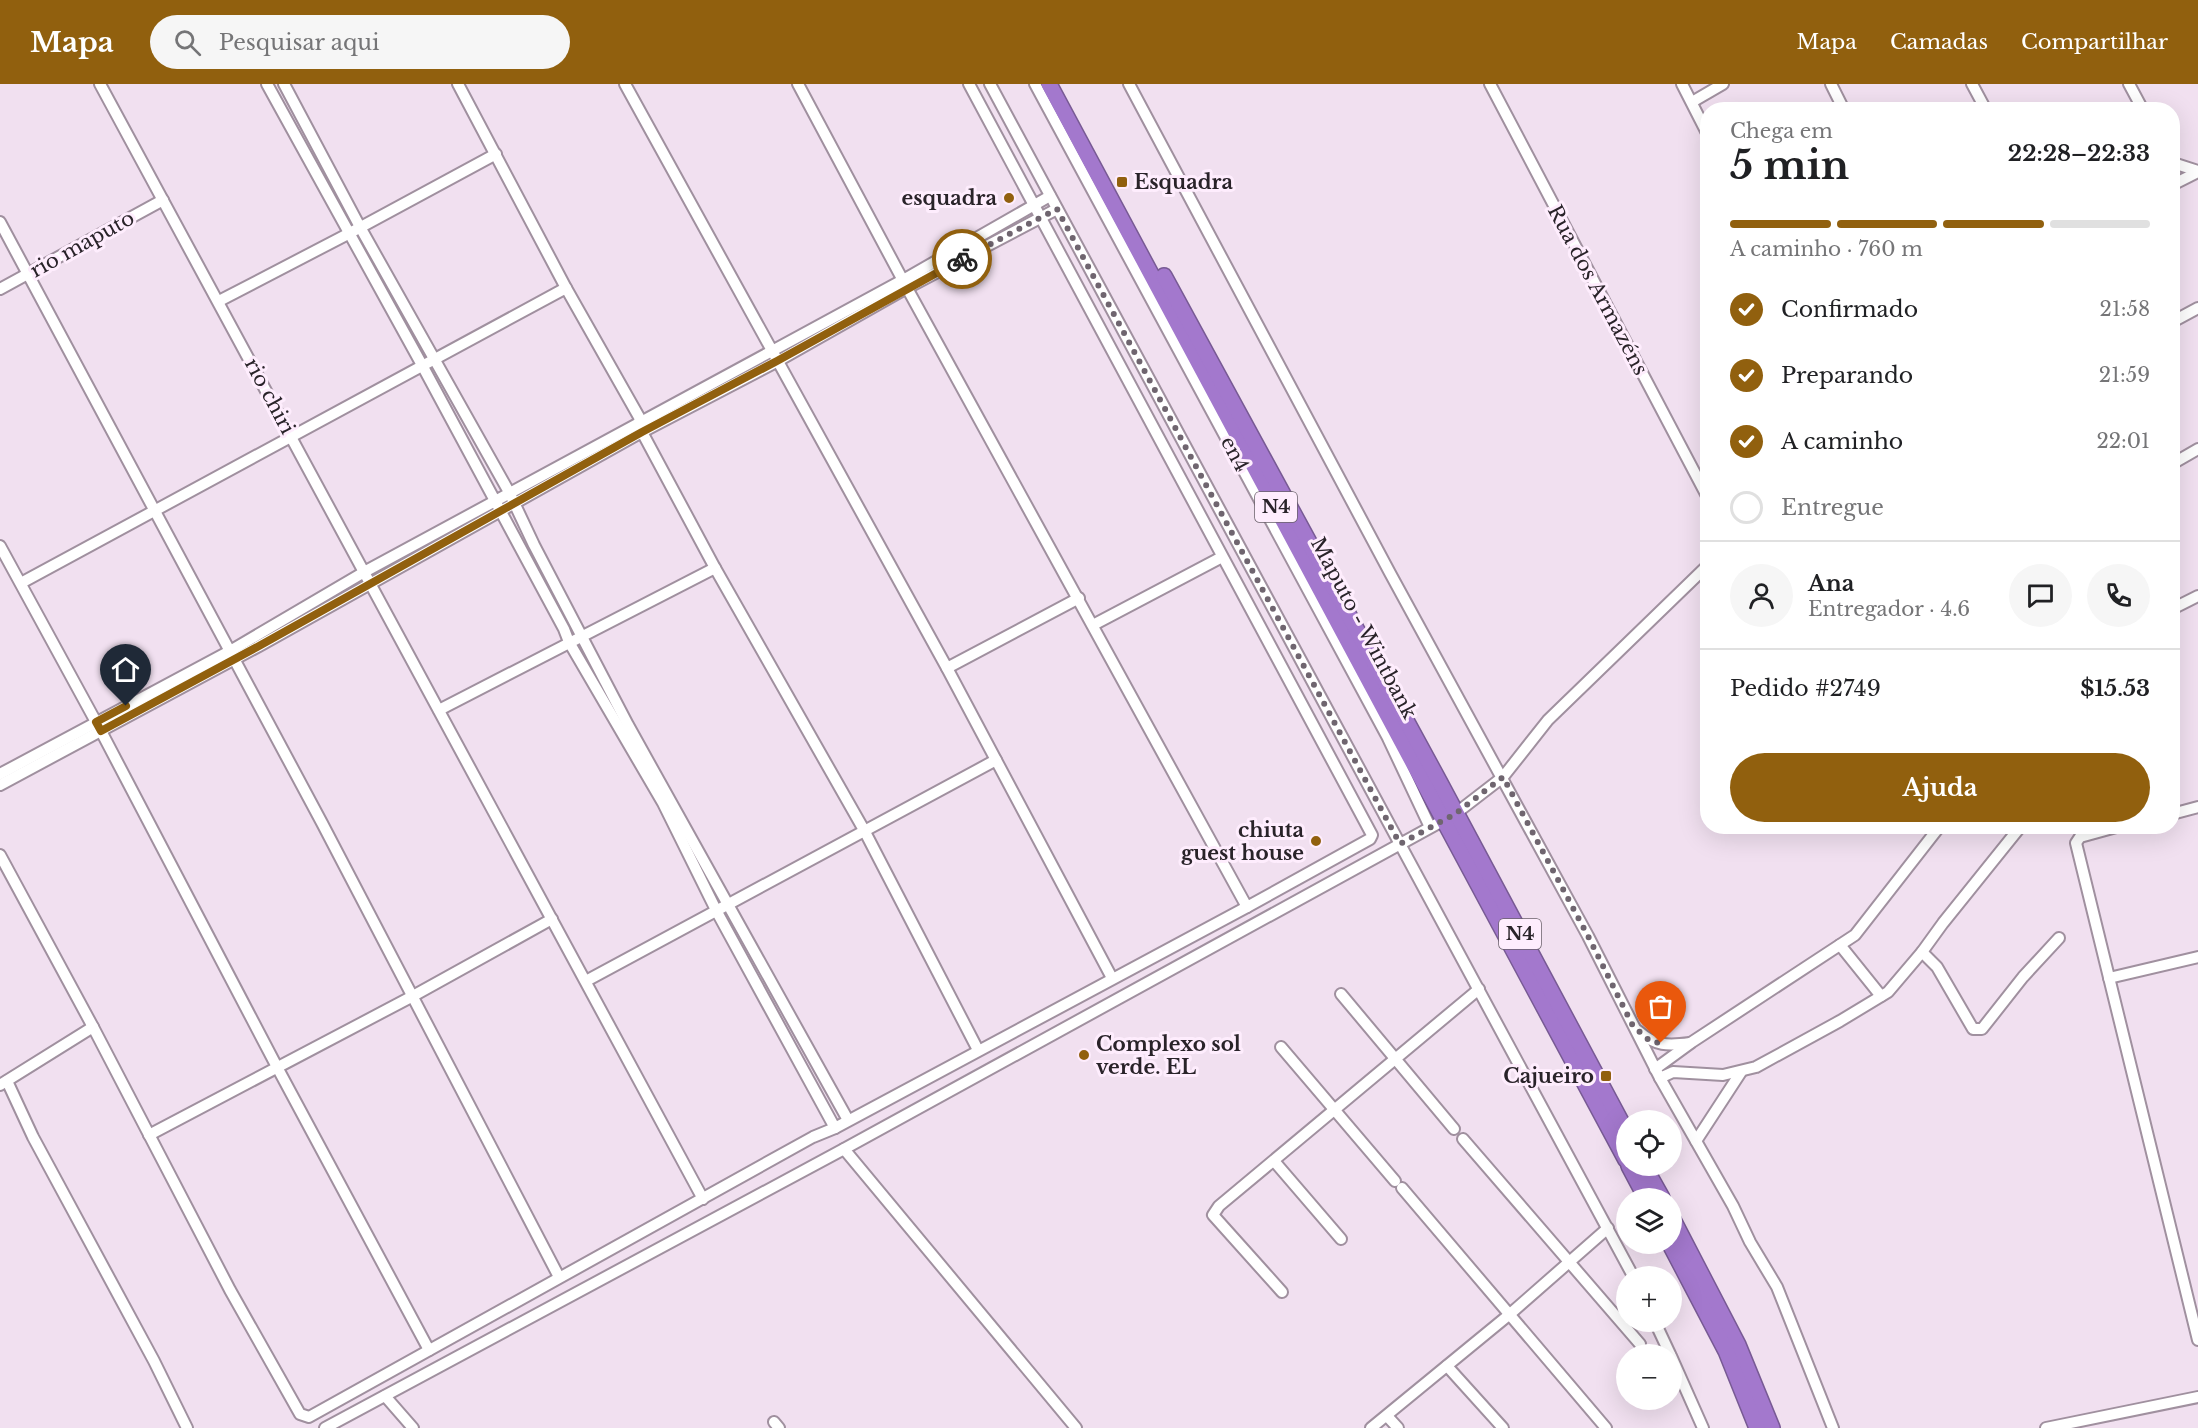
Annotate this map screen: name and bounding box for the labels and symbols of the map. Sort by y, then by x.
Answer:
place label: Esquadra [1134,170,1234,194]
marker: Esquadra [1115,175,1129,189]
place label: esquadra [902,186,998,210]
marker: esquadra [1002,191,1016,205]
street label: Rua dos Armazéns [1543,201,1653,379]
street label: rio maputo [26,206,138,282]
courier [932,229,992,289]
street label: rio chiri [240,354,300,438]
street label: en4 [1216,432,1254,476]
road number: N4 [1255,492,1297,522]
street label: Maputo - Wintbank [1306,533,1422,724]
pin [100,644,151,706]
place label: chiuta guest house [1181,818,1305,865]
marker: chiuta guest house [1309,834,1323,848]
road number: N4 [1499,919,1541,949]
pin [1635,981,1686,1043]
place label: Complexo sol verde. EL [1096,1032,1241,1079]
marker: Complexo sol verde. EL [1077,1048,1091,1062]
place label: Cajueiro [1503,1064,1594,1088]
marker: Cajueiro [1599,1069,1613,1083]

